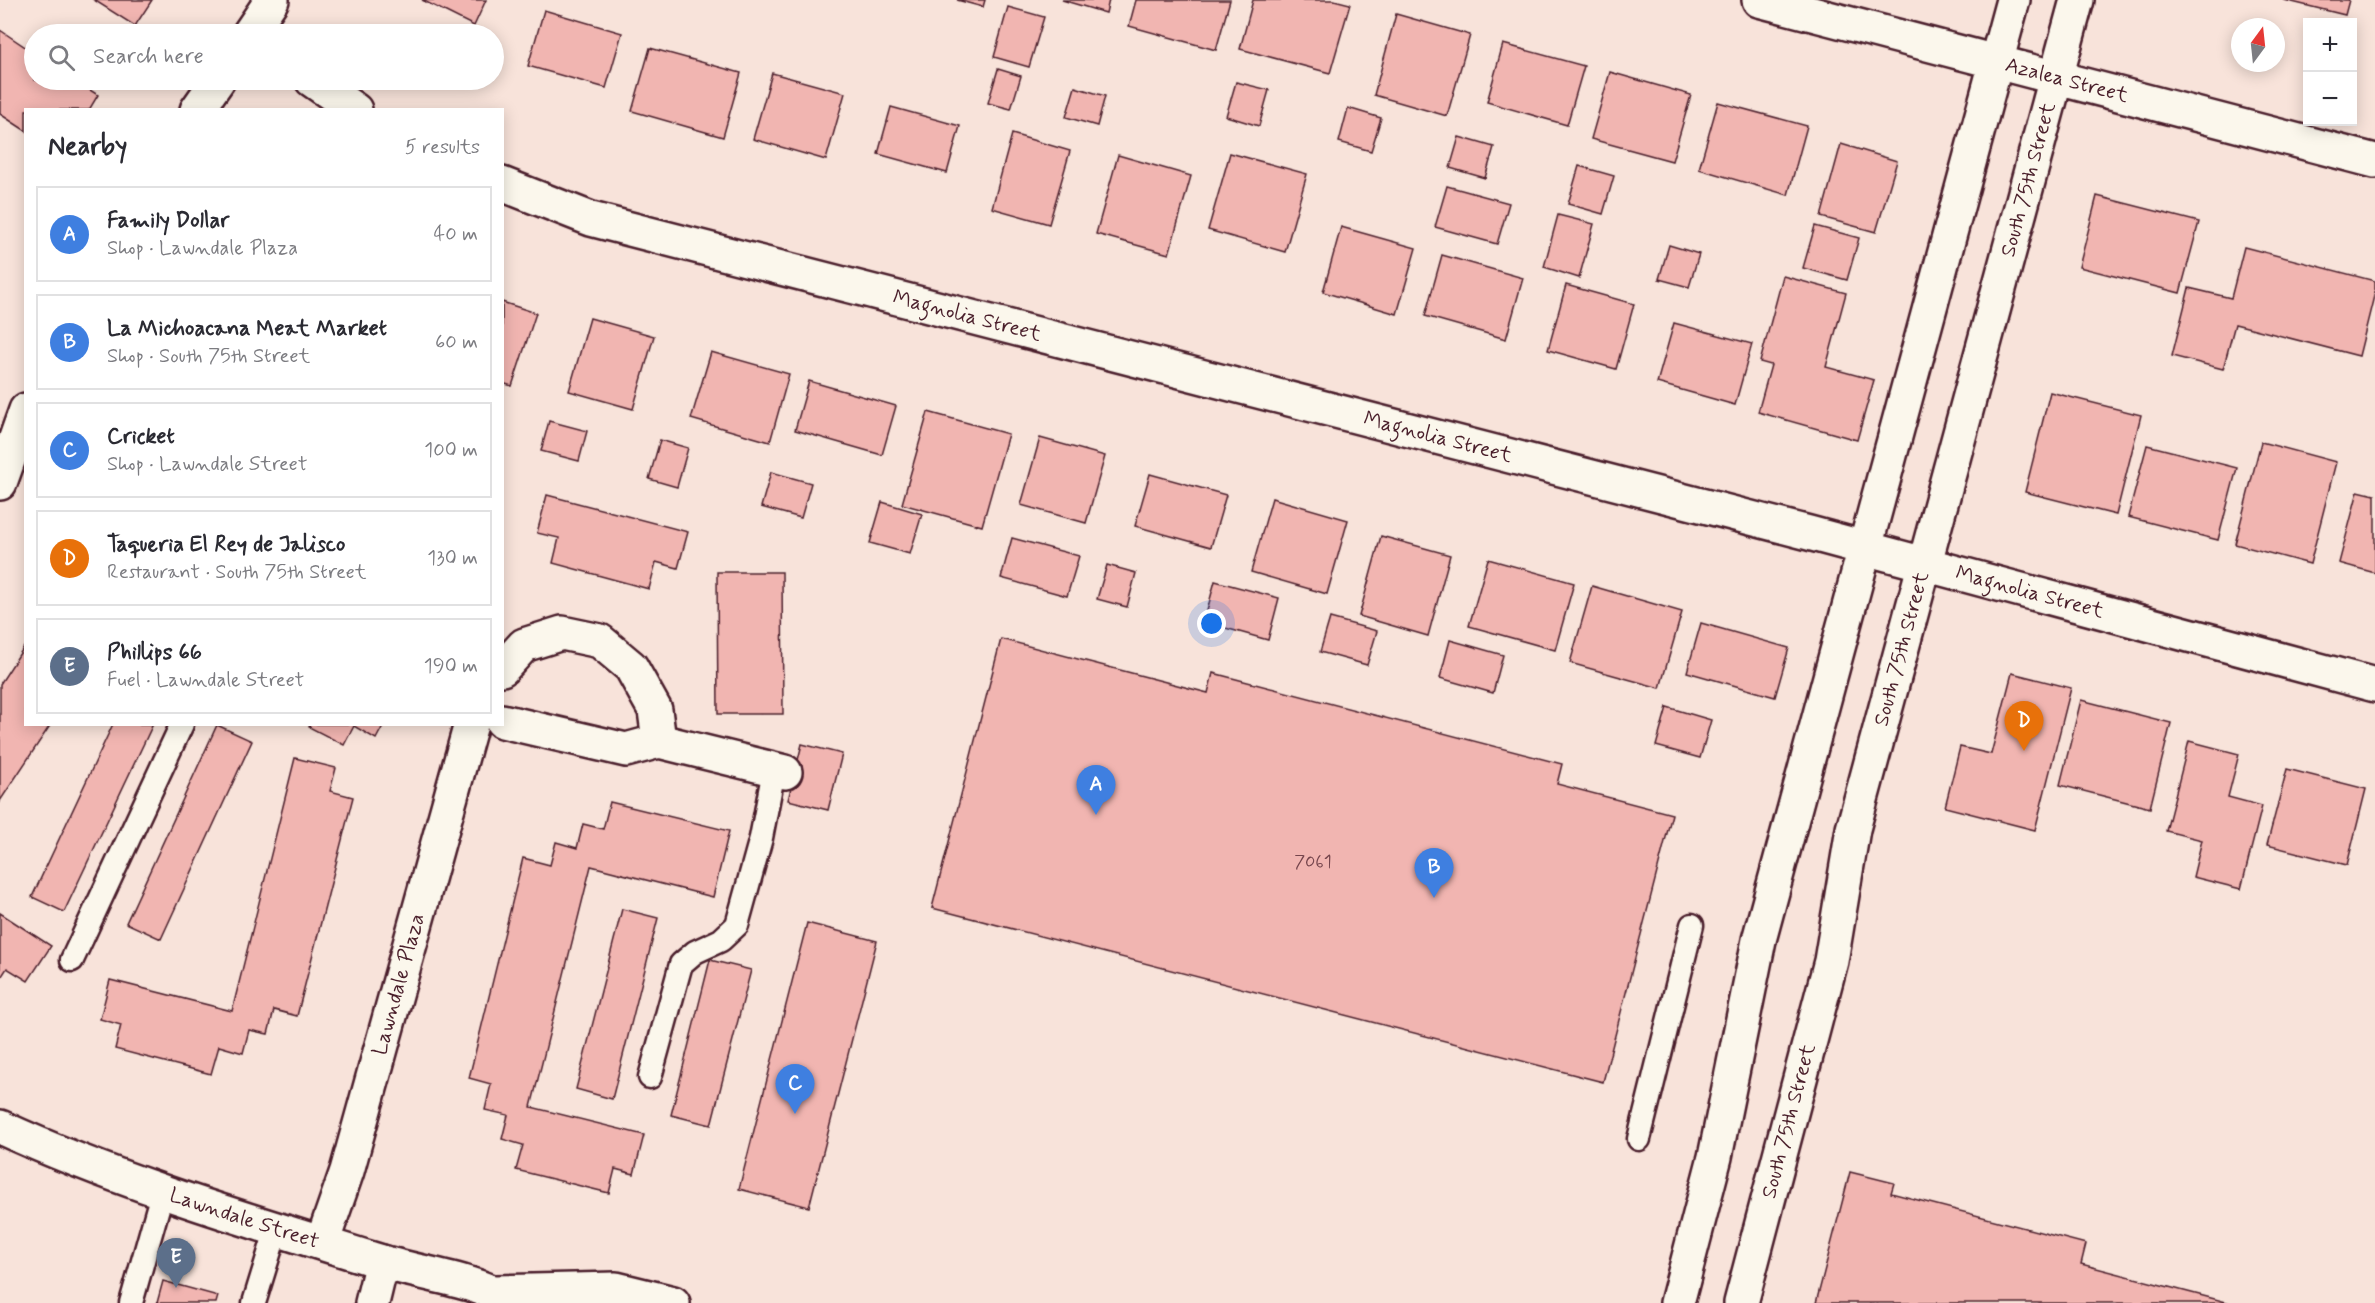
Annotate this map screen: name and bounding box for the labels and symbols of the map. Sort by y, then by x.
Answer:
north arrow [2231,18,2285,72]
street label: Azalea Street [2002,51,2132,110]
street label: South 75th Street [1994,99,2063,260]
street label: Magnolia Street [890,283,1045,349]
street label: Magnolia Street [1360,405,1516,470]
street label: Magnolia Street [1953,559,2108,626]
street label: South 75th Street [1867,568,1936,729]
your location [1197,609,1226,638]
pin: D [2004,702,2044,751]
pin: A [1076,766,1116,815]
pin: B [1414,848,1454,898]
house number: 7061 [1294,850,1332,874]
street label: Lawndale Plaza [366,910,432,1058]
street label: South 75th Street [1755,1040,1823,1202]
pin: C [776,1064,814,1114]
street label: Lawndale Street [166,1181,323,1256]
pin: E [156,1238,195,1288]

